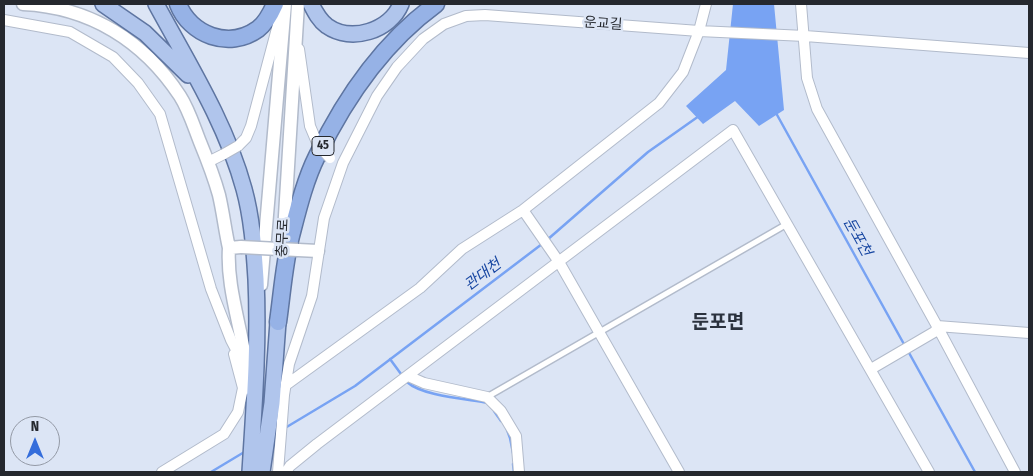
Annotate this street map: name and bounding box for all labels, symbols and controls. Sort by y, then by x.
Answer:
street label: 운교길 [583,14,623,34]
road number: 45 [312,136,334,156]
water label: 둔포천 [839,215,875,259]
street label: 충무로 [274,218,292,258]
water label: 관대천 [461,255,505,295]
district label: 둔포면 [692,312,744,334]
north arrow [10,416,60,466]
text: N [31,418,39,435]

